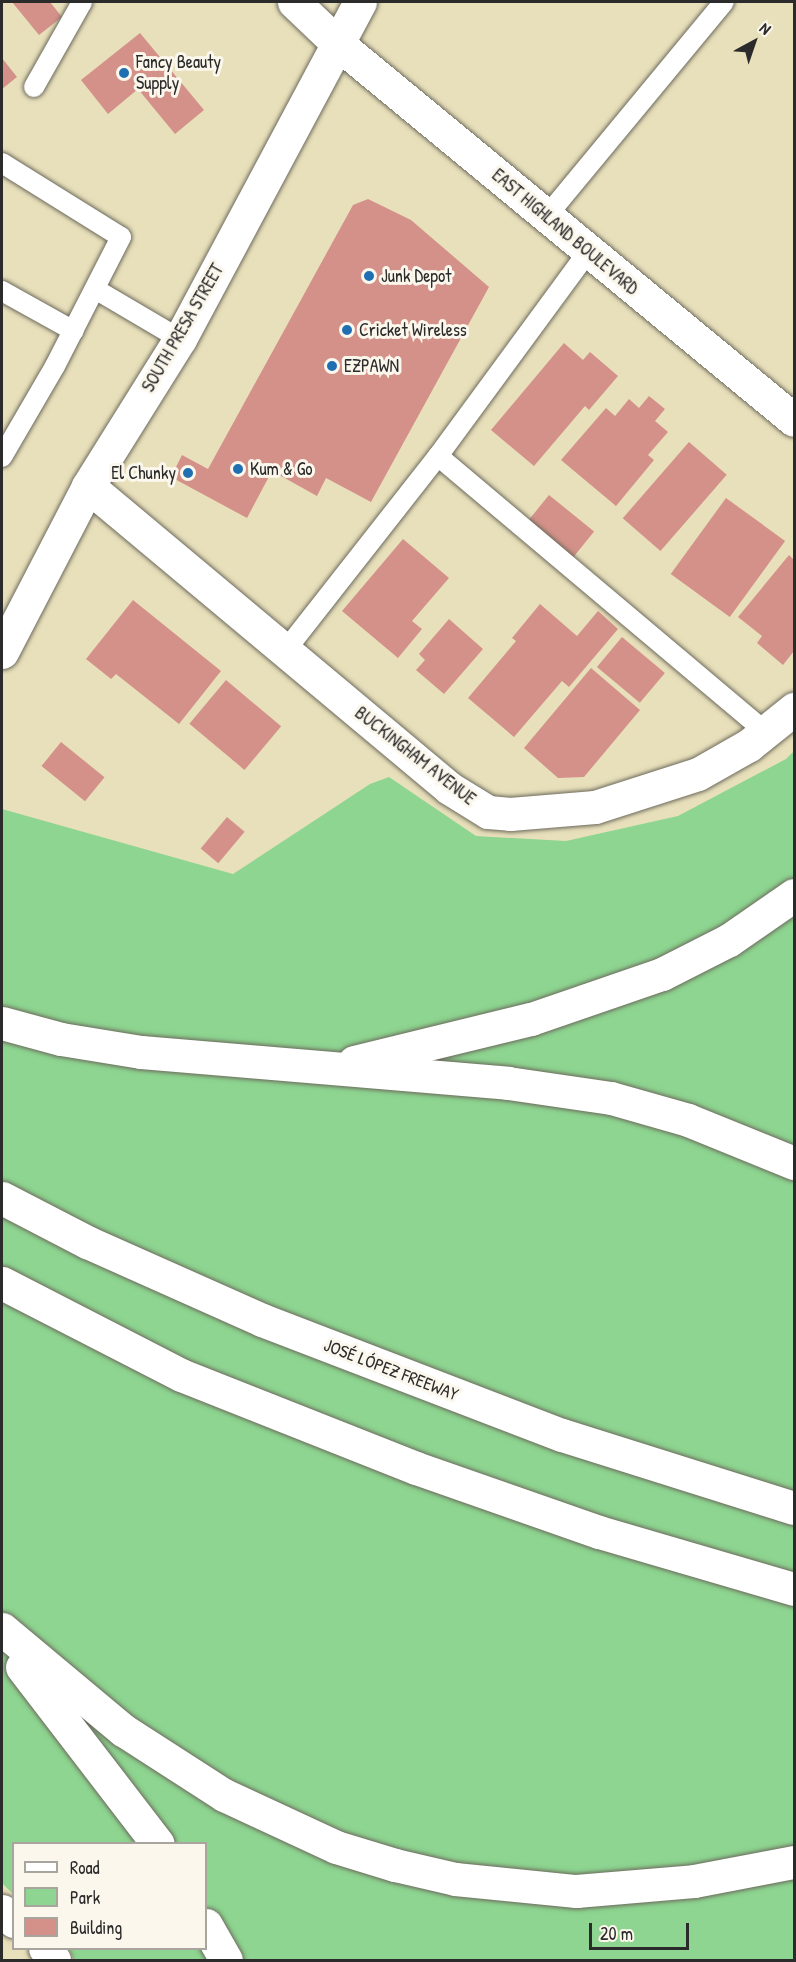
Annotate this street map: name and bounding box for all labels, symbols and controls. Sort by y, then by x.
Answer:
north arrow [724,12,784,72]
text: N [755,17,776,39]
place label: Fancy Beauty Supply [136,52,221,94]
marker: Fancy Beauty Supply [117,66,131,80]
street label: EAST HIGHLAND BOULEVARD [487,164,643,300]
street label: SOUTH PRESA STREET [138,260,228,396]
place label: Junk Depot [381,265,451,287]
marker: Junk Depot [362,269,376,283]
place label: Cricket Wireless [359,319,467,341]
marker: Cricket Wireless [340,323,354,337]
place label: EZPAWN [344,355,399,377]
marker: EZPAWN [325,359,339,373]
place label: Kum & Go [250,458,313,480]
place label: El Chunky [111,462,176,484]
marker: Kum & Go [231,462,245,476]
marker: El Chunky [181,466,195,480]
street label: BUCKINGHAM AVENUE [350,702,480,810]
street label: JOSÉ LÓPEZ FREEWAY [321,1334,461,1406]
legend [12,1842,207,1950]
text: Road [70,1855,100,1880]
text: Park [70,1885,100,1910]
scale bar [592,1911,692,1949]
text: Building [70,1915,122,1940]
text: 20 m [600,1921,633,1946]

